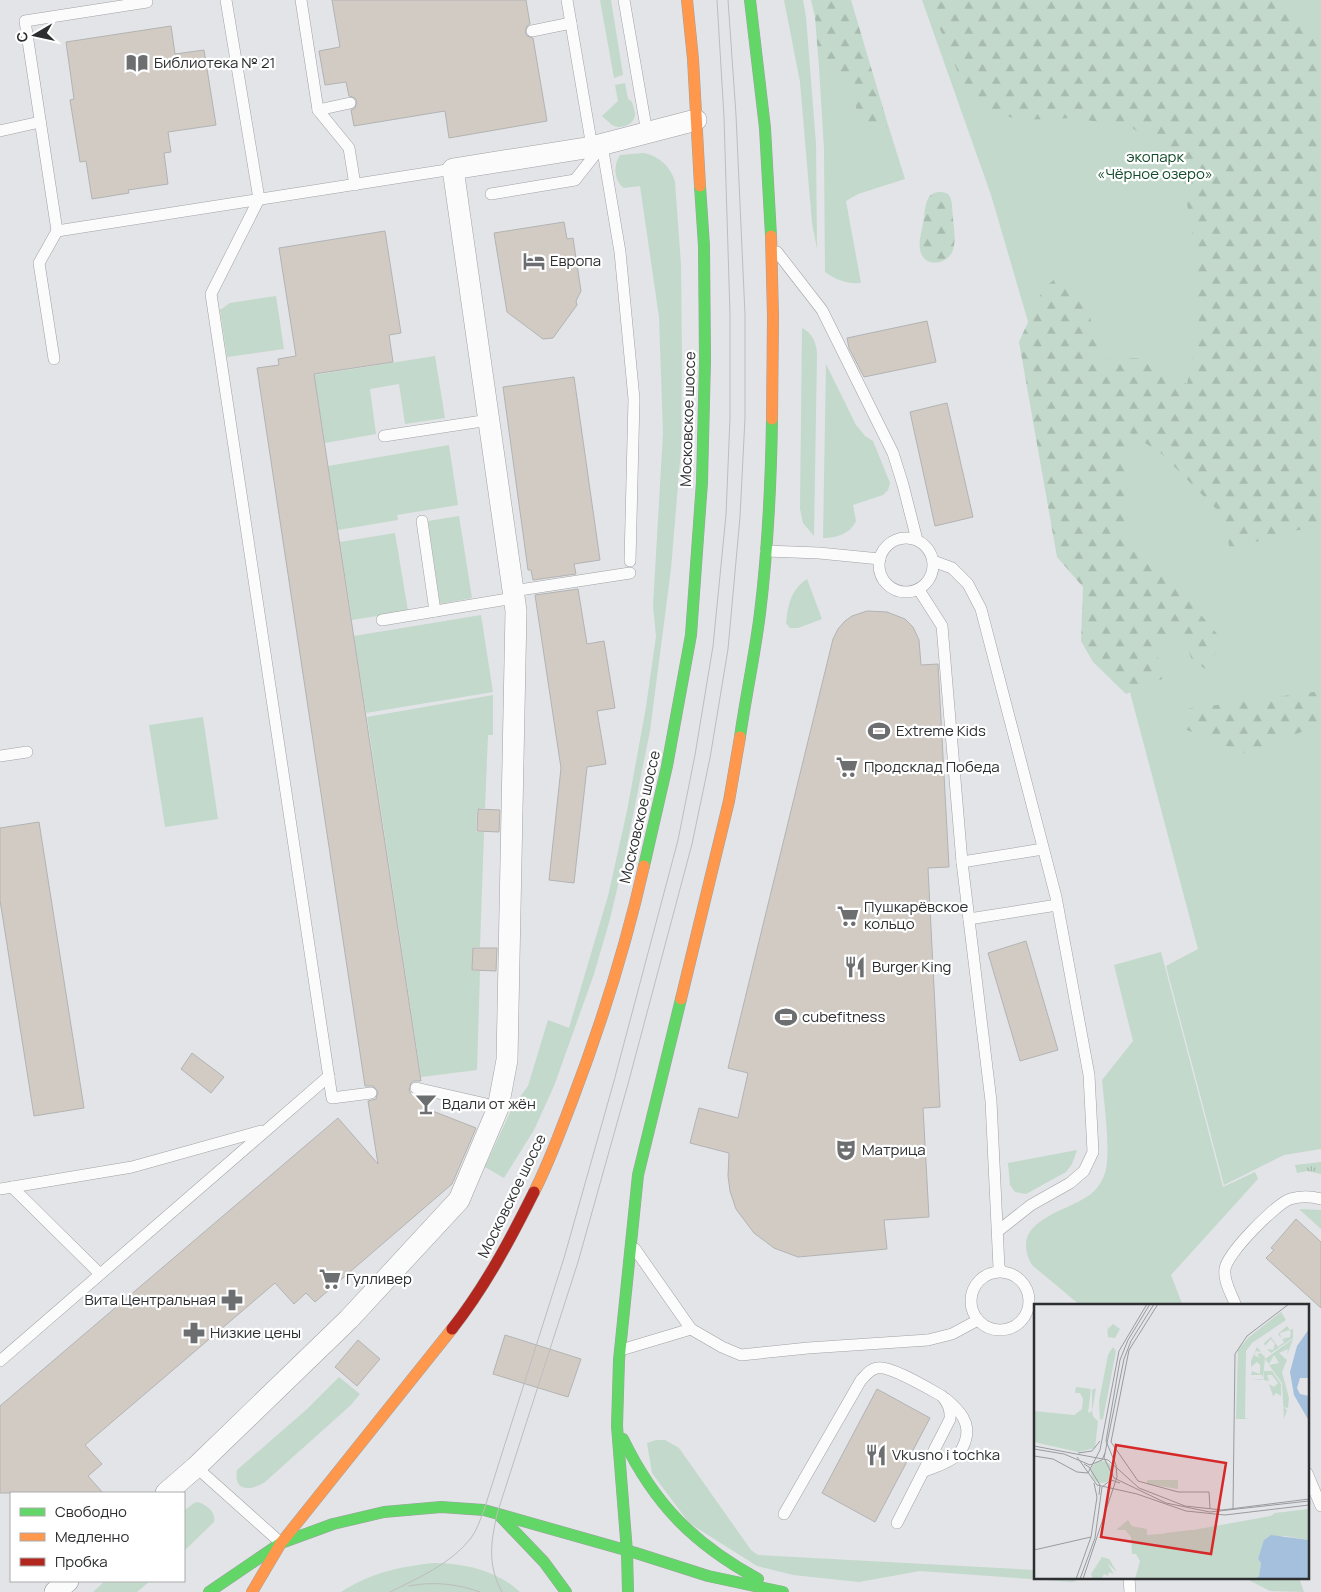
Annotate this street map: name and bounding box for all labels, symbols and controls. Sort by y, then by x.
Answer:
north arrow [10,10,60,60]
text: С [11,31,32,44]
library icon: Библиотека № 21 [124,50,150,76]
place label: Библиотека № 21 [154,52,275,73]
park label: экопарк «Чёрное озеро» [1097,146,1213,184]
hotel icon: Европа [521,248,547,274]
place label: Европа [550,250,601,271]
street label: Московское шоссе [675,351,700,487]
sports icon: Extreme Kids [866,718,892,744]
place label: Extreme Kids [896,720,986,741]
street label: Московское шоссе [614,748,665,885]
supermarket icon: Продсклад Победа [834,754,860,780]
place label: Продсклад Победа [864,756,1000,777]
place label: Пушкарёвское кольцо [864,896,969,934]
supermarket icon: Пушкарёвское кольцо [835,903,861,929]
restaurant icon: Burger King [842,954,868,980]
place label: Burger King [872,956,951,977]
sports icon: cubefitness [773,1004,799,1030]
place label: cubefitness [802,1006,885,1027]
bar icon: Вдали от жён [413,1091,439,1117]
place label: Вдали от жён [442,1093,536,1114]
street label: Московское шоссе [472,1130,551,1261]
theatre icon: Матрица [833,1137,859,1163]
place label: Матрица [862,1139,926,1160]
supermarket icon: Гулливер [317,1266,343,1292]
place label: Гулливер [346,1268,412,1289]
pharmacy icon: Вита Центральная [219,1287,245,1313]
place label: Вита Центральная [85,1289,216,1310]
inset map [1034,1304,1308,1580]
pharmacy icon: Низкие цены [181,1320,207,1346]
place label: Низкие цены [210,1322,301,1343]
restaurant icon: Vkusno i tochka [863,1442,889,1468]
place label: Vkusno i tochka [892,1444,1000,1465]
legend [10,1492,185,1582]
text: Свободно [55,1501,127,1522]
text: Медленно [55,1526,129,1547]
text: Пробка [55,1551,108,1572]

